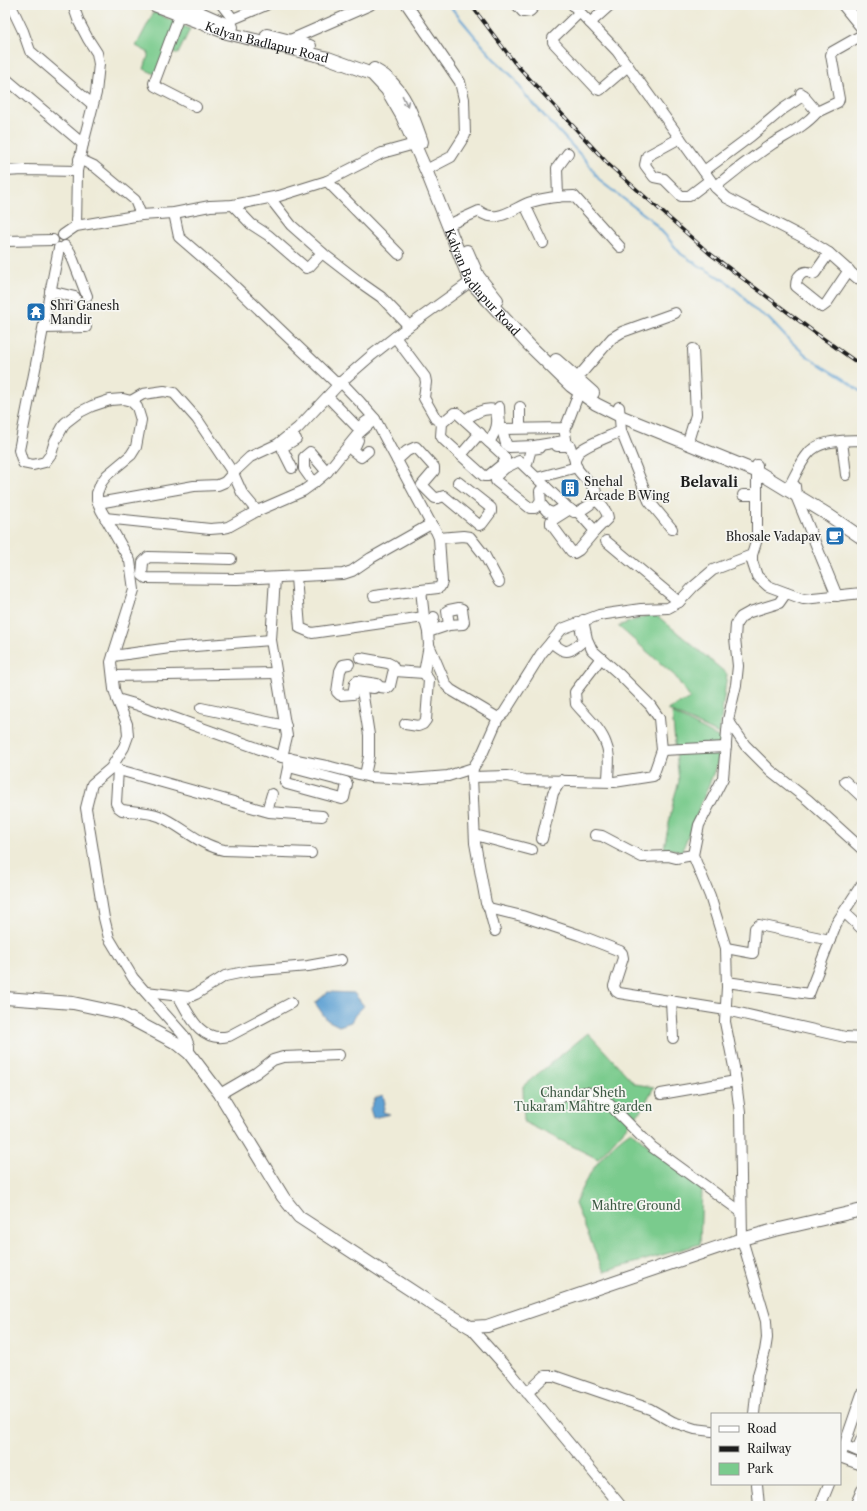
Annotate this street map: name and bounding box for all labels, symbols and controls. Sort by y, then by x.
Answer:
street label: Kalyan Badlapur Road [203,18,331,66]
one-way arrow [402,95,409,107]
street label: Kalyan Badlapur Road [442,226,524,339]
place label: Shri Ganesh Mandir [50,298,120,327]
temple icon: Shri Ganesh Mandir [25,301,47,323]
district label: Belavali [680,473,738,491]
place label: Snehal Arcade B Wing [583,474,670,503]
building icon: Snehal Arcade B Wing [559,477,581,499]
cafe icon: Bhosale Vadapav [824,525,846,547]
place label: Bhosale Vadapav [726,529,822,544]
park label: Chandar Sheth Tukaram Mahtre garden [514,1085,653,1114]
park label: Mahtre Ground [591,1198,681,1213]
legend [711,1413,841,1485]
text: Road [747,1421,777,1436]
text: Railway [747,1441,792,1456]
text: Park [747,1461,774,1476]

